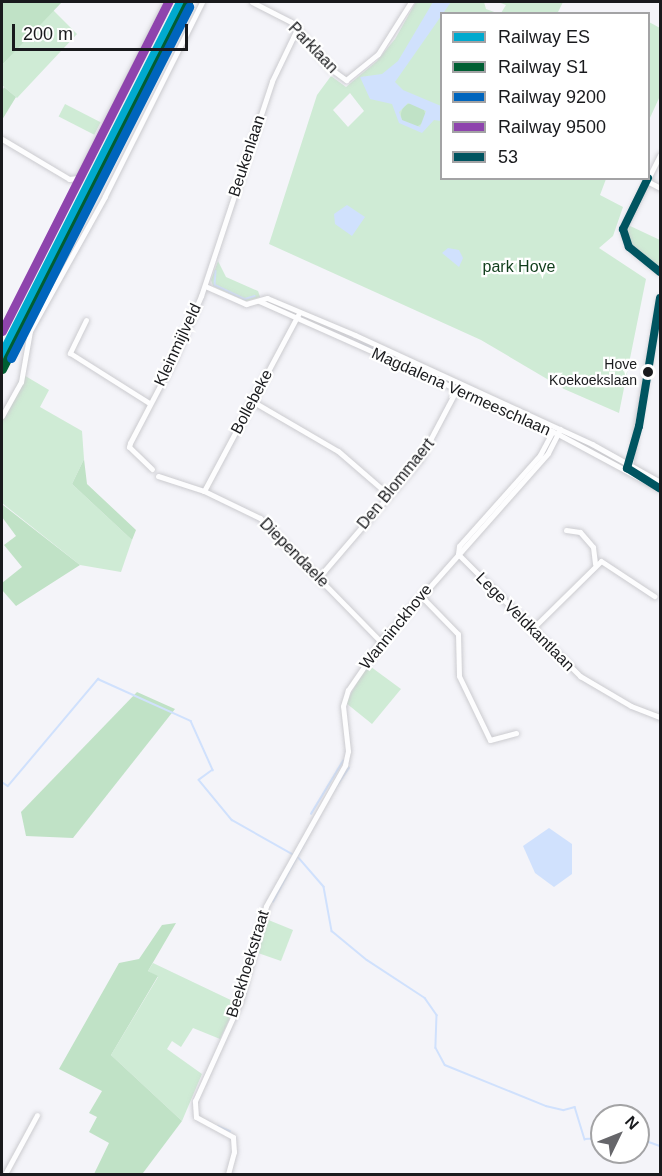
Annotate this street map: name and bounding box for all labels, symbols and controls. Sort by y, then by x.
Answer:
scale bar [15,12,190,50]
legend [440,12,650,180]
street label: Parklaan [284,19,342,77]
text: 200 m [23,24,73,44]
text: Railway ES [498,27,590,47]
text: Railway S1 [498,57,588,77]
text: Railway 9200 [498,87,606,107]
street label: Beukenlaan [225,113,269,199]
text: Railway 9500 [498,117,606,137]
text: 53 [498,147,518,167]
park label: park Hove [483,257,555,277]
street label: Kleinmijlveld [151,301,205,389]
street label: Magdalena Vermeeschlaan [369,344,553,440]
place label: Hove Koekoekslaan [549,356,637,388]
street label: Bollebeke [227,366,277,438]
marker: Hove Koekoekslaan [642,366,654,378]
street label: Den Blommaert [354,435,438,533]
street label: Diependaele [255,514,333,592]
street label: Lege Veldkantlaan [472,569,578,675]
street label: Wanninckhove [356,580,436,674]
street label: Beekhoekstraat [223,908,273,1020]
north arrow [590,1104,650,1164]
text: N [622,1113,642,1133]

